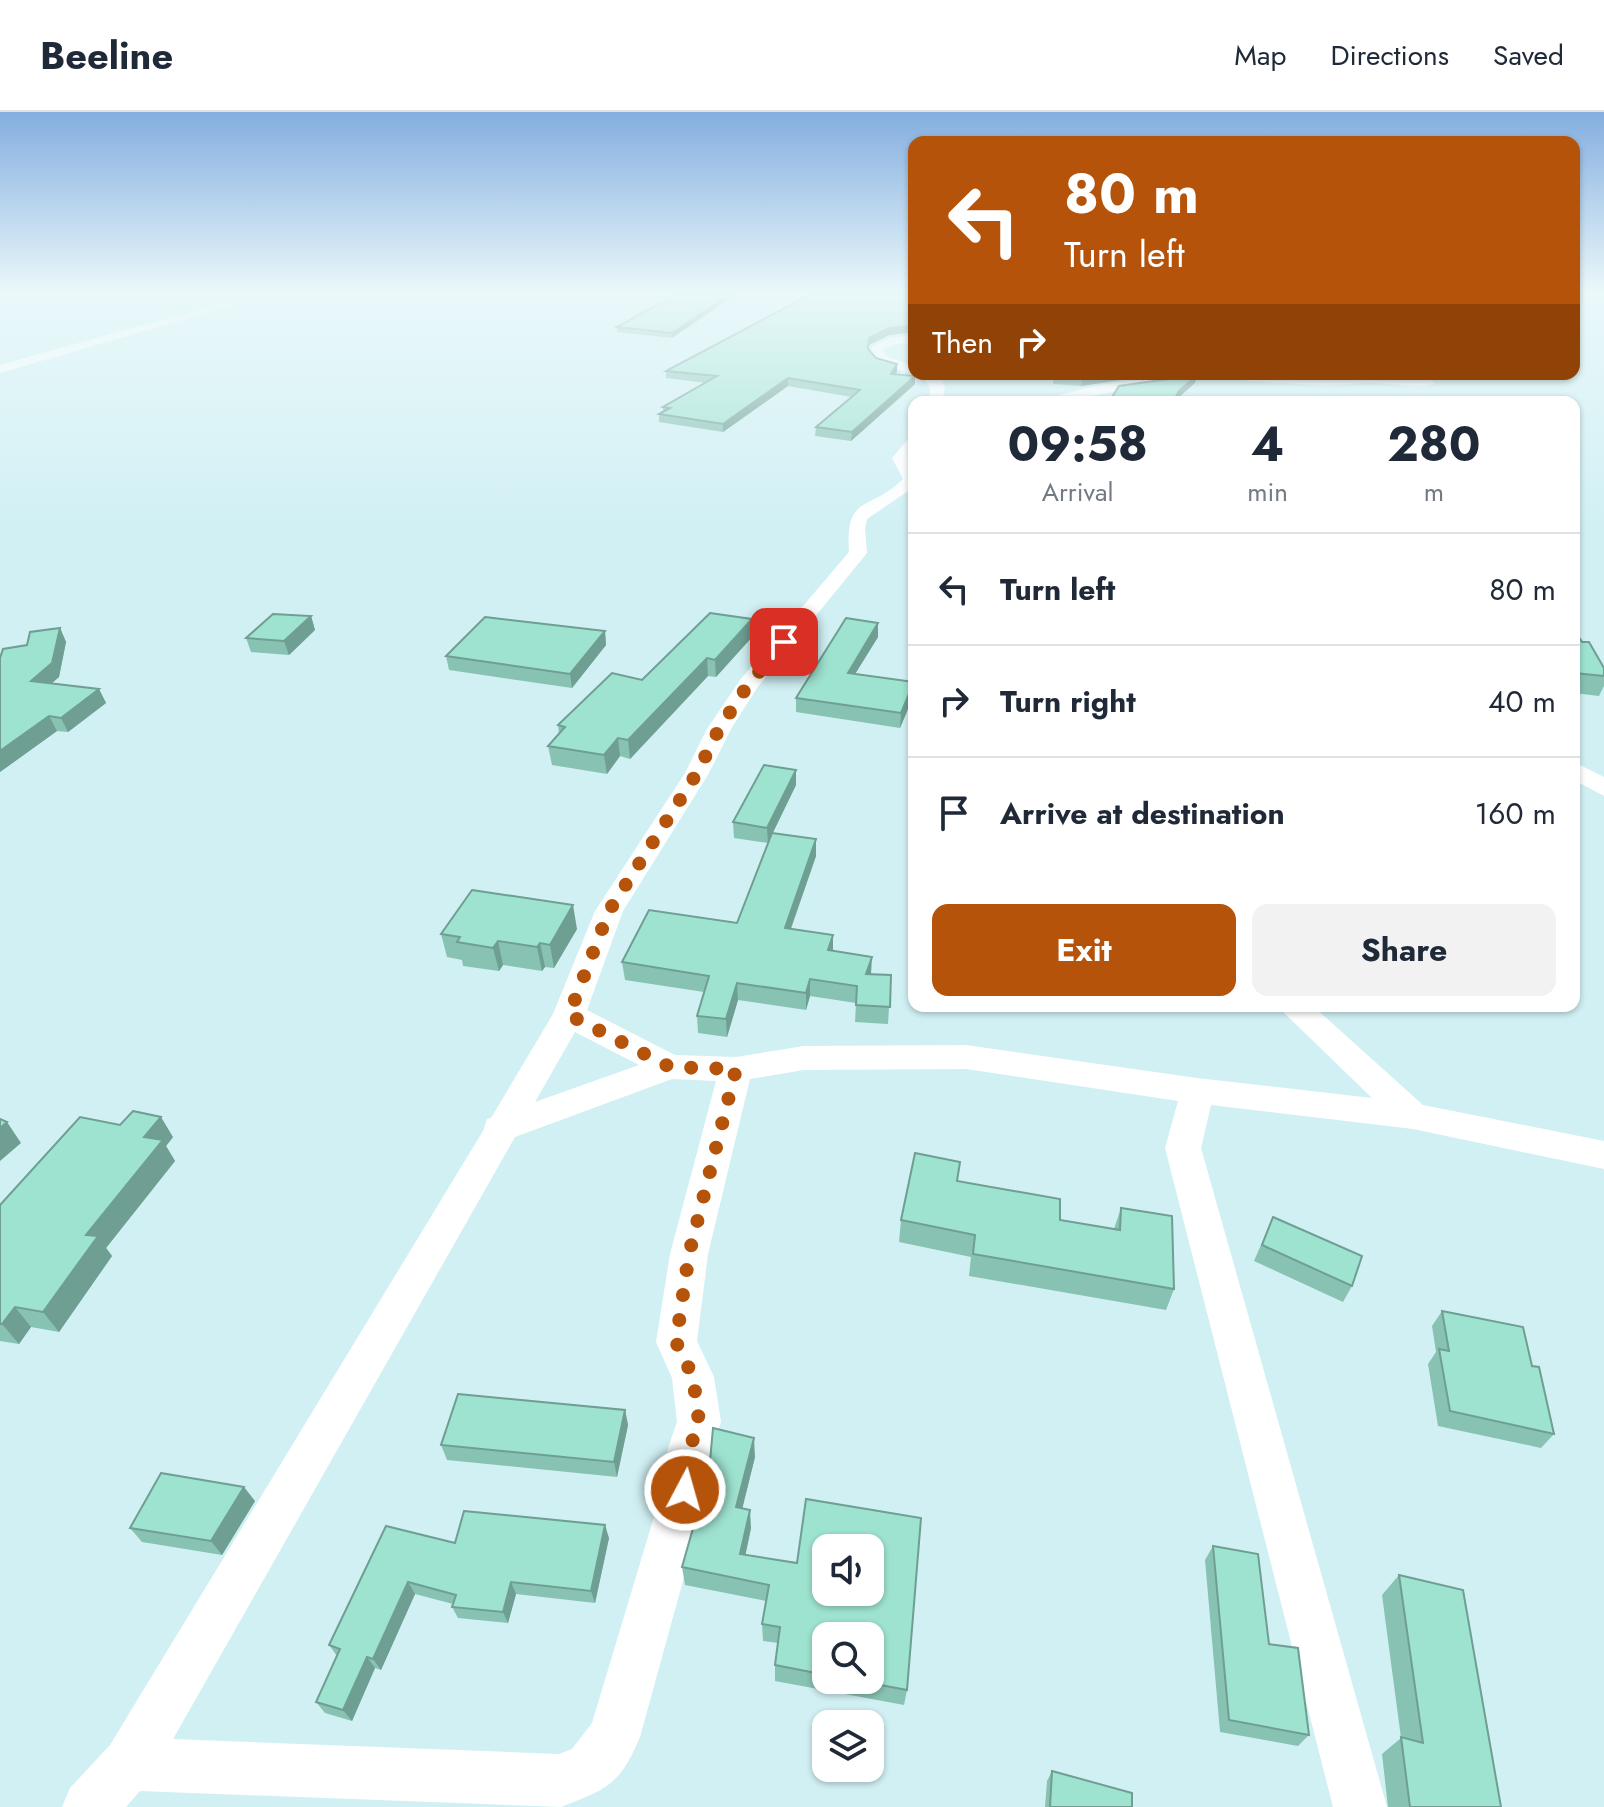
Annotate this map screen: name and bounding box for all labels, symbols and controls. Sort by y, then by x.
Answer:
text: Beeline [40,28,173,83]
text: Map [1234,35,1286,76]
text: Directions [1330,35,1449,76]
text: Saved [1493,35,1564,76]
text: 80 m [1064,153,1199,234]
icon: left [932,168,1036,272]
text: Turn left [1064,228,1185,280]
icon: right [1009,320,1053,364]
text: Then [932,321,993,364]
text: 09:58 [1007,410,1148,479]
text: 4 [1251,410,1284,479]
text: 280 [1387,410,1481,479]
text: Arrival [1042,473,1113,511]
text: min [1247,473,1288,511]
text: m [1424,473,1444,511]
icon: left [932,567,976,611]
text: Turn left [1000,568,1115,611]
text: 80 m [1489,568,1556,611]
pin [750,608,818,676]
icon: arrive [762,620,806,664]
icon: right [932,679,976,723]
text: Turn right [1000,680,1136,723]
text: 40 m [1488,680,1556,723]
icon: arrive [932,791,976,835]
text: Arrive at destination [1000,792,1285,835]
text: 160 m [1475,792,1556,835]
button: Exit [932,904,1236,996]
button: Share [1252,904,1556,996]
position arrow [643,1448,727,1532]
map controls [812,1534,884,1782]
button: sound [812,1534,884,1606]
button: search [812,1622,884,1694]
button: layers [812,1710,884,1782]

